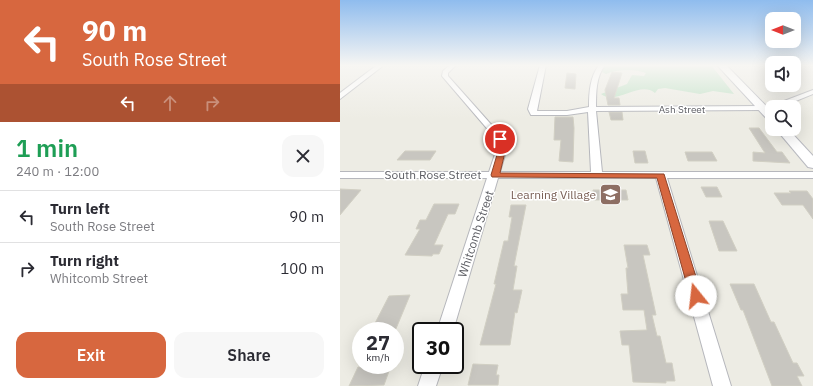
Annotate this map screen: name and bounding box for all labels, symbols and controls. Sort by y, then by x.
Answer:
text: 90 m [82,12,147,49]
north arrow [765,12,801,48]
map controls [765,12,801,136]
icon: left [16,16,68,68]
text: South Rose Street [82,48,227,71]
button: sound [765,56,801,92]
icon: left [117,92,139,114]
icon: ahead [159,92,181,114]
icon: right [201,92,223,114]
button: search [765,100,801,136]
street label: Ash Street [659,103,706,116]
pin [483,122,517,156]
icon: arrive [489,128,511,150]
text: 1 min [16,132,78,164]
button: close [282,135,324,177]
text: 240 m · 12:00 [16,163,99,180]
street label: South Rose Street [385,167,481,182]
school or university icon: Learning Village [598,182,624,208]
place label: Learning Village [511,187,596,202]
street label: Whitcomb Street [454,188,497,279]
text: Turn left [50,199,110,218]
icon: left [16,206,38,228]
text: 90 m [289,207,324,226]
text: South Rose Street [50,218,155,235]
text: Turn right [50,251,119,270]
icon: right [16,258,38,280]
text: 100 m [280,259,324,278]
text: Whitcomb Street [50,270,148,287]
position arrow [675,275,717,317]
speed limit sign: 30 [412,322,464,374]
text: 27 [366,329,390,356]
button: Exit [16,332,166,378]
button: Share [174,332,324,378]
text: km/h [366,351,390,364]

